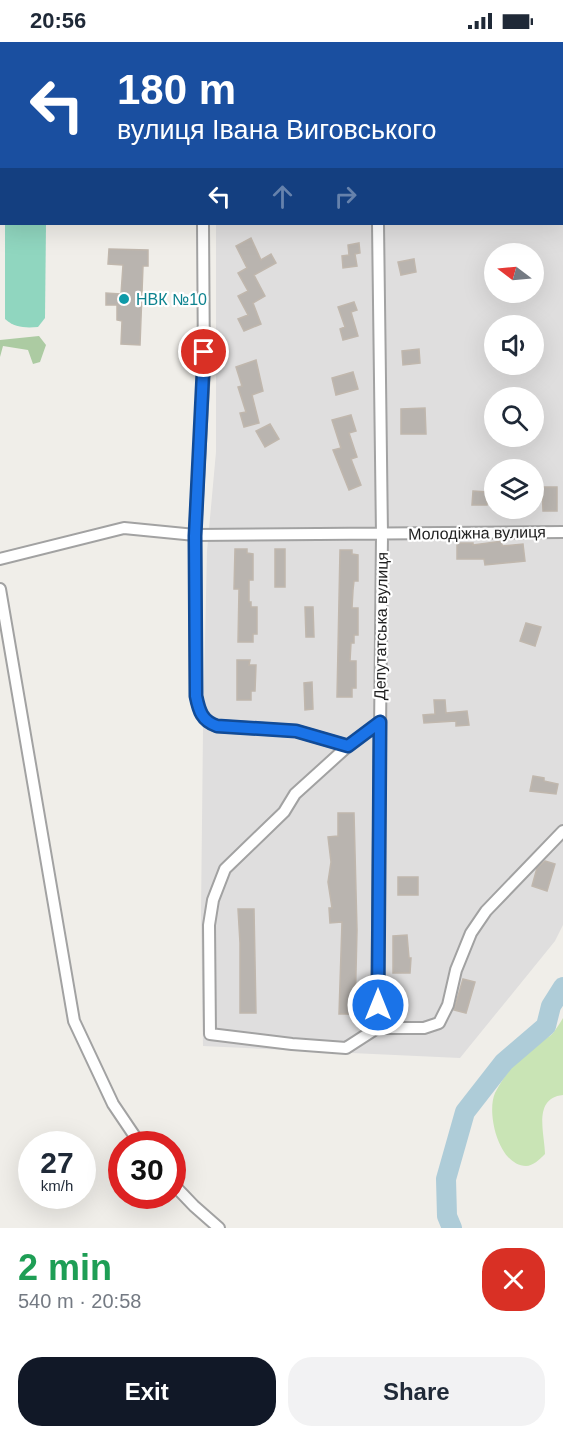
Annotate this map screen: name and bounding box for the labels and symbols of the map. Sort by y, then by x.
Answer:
north arrow [484,243,544,303]
place label: НВК №10 [136,291,207,308]
marker: НВК №10 [117,292,131,306]
pin [178,326,229,377]
street label: Молодіжна вулиця [408,523,546,543]
street label: Депутатська вулиця [371,552,391,700]
position arrow [346,973,410,1037]
speed limit sign: 30 [108,1131,186,1209]

